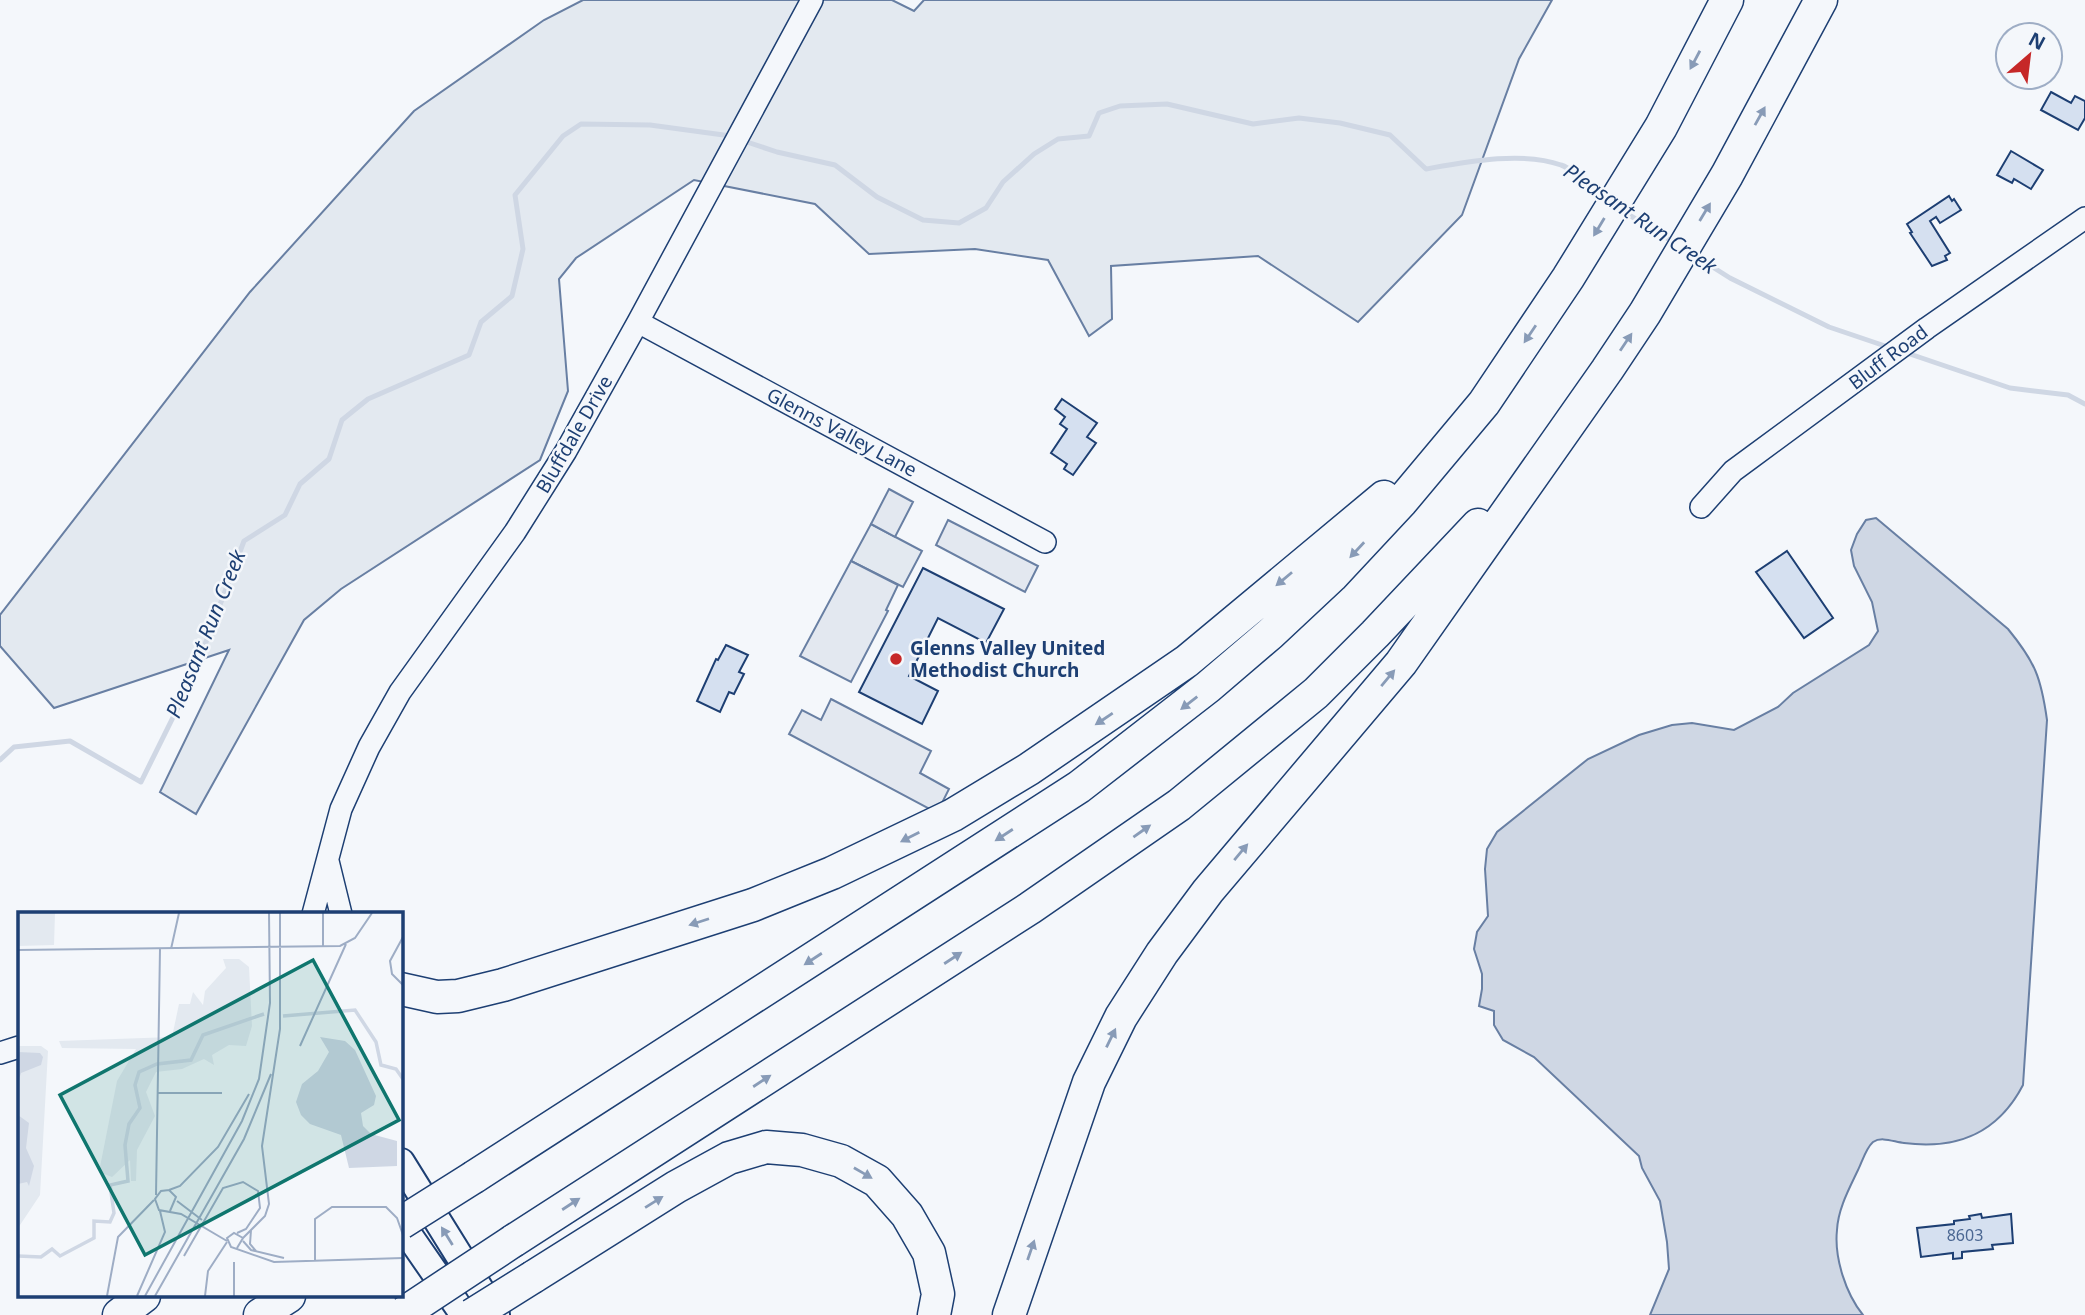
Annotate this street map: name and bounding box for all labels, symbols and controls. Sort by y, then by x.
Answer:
north arrow [1994,21,2064,91]
text: N [2024,26,2050,56]
one-way arrow [1689,51,1701,70]
one-way arrow [1754,106,1766,125]
water label: Pleasant Run Creek [1559,157,1724,281]
one-way arrow [1699,203,1711,222]
one-way arrow [1593,218,1606,237]
street label: Bluff Road [1843,319,1933,395]
one-way arrow [1524,325,1537,344]
one-way arrow [1619,333,1633,351]
street label: Bluffdale Drive [530,370,618,498]
street label: Glenns Valley Lane [762,381,922,483]
one-way arrow [1349,541,1365,558]
water label: Pleasant Run Creek [159,544,252,722]
one-way arrow [1275,571,1292,586]
place label: Glenns Valley United Methodist Church [910,635,1105,683]
marker: Glenns Valley United Methodist Church [888,651,904,667]
one-way arrow [1380,670,1395,687]
one-way arrow [1180,695,1198,710]
one-way arrow [1095,712,1113,726]
one-way arrow [1133,824,1151,838]
one-way arrow [994,829,1014,842]
one-way arrow [900,831,920,842]
one-way arrow [1233,844,1248,861]
inset map [18,912,402,1298]
one-way arrow [689,917,710,928]
one-way arrow [943,951,963,964]
one-way arrow [803,952,822,965]
one-way arrow [1105,1028,1116,1048]
one-way arrow [752,1074,771,1087]
one-way arrow [853,1167,873,1179]
one-way arrow [644,1195,663,1208]
one-way arrow [561,1198,580,1211]
house number: 8603 [1947,1224,1983,1246]
one-way arrow [440,1227,453,1246]
one-way arrow [1026,1240,1037,1261]

